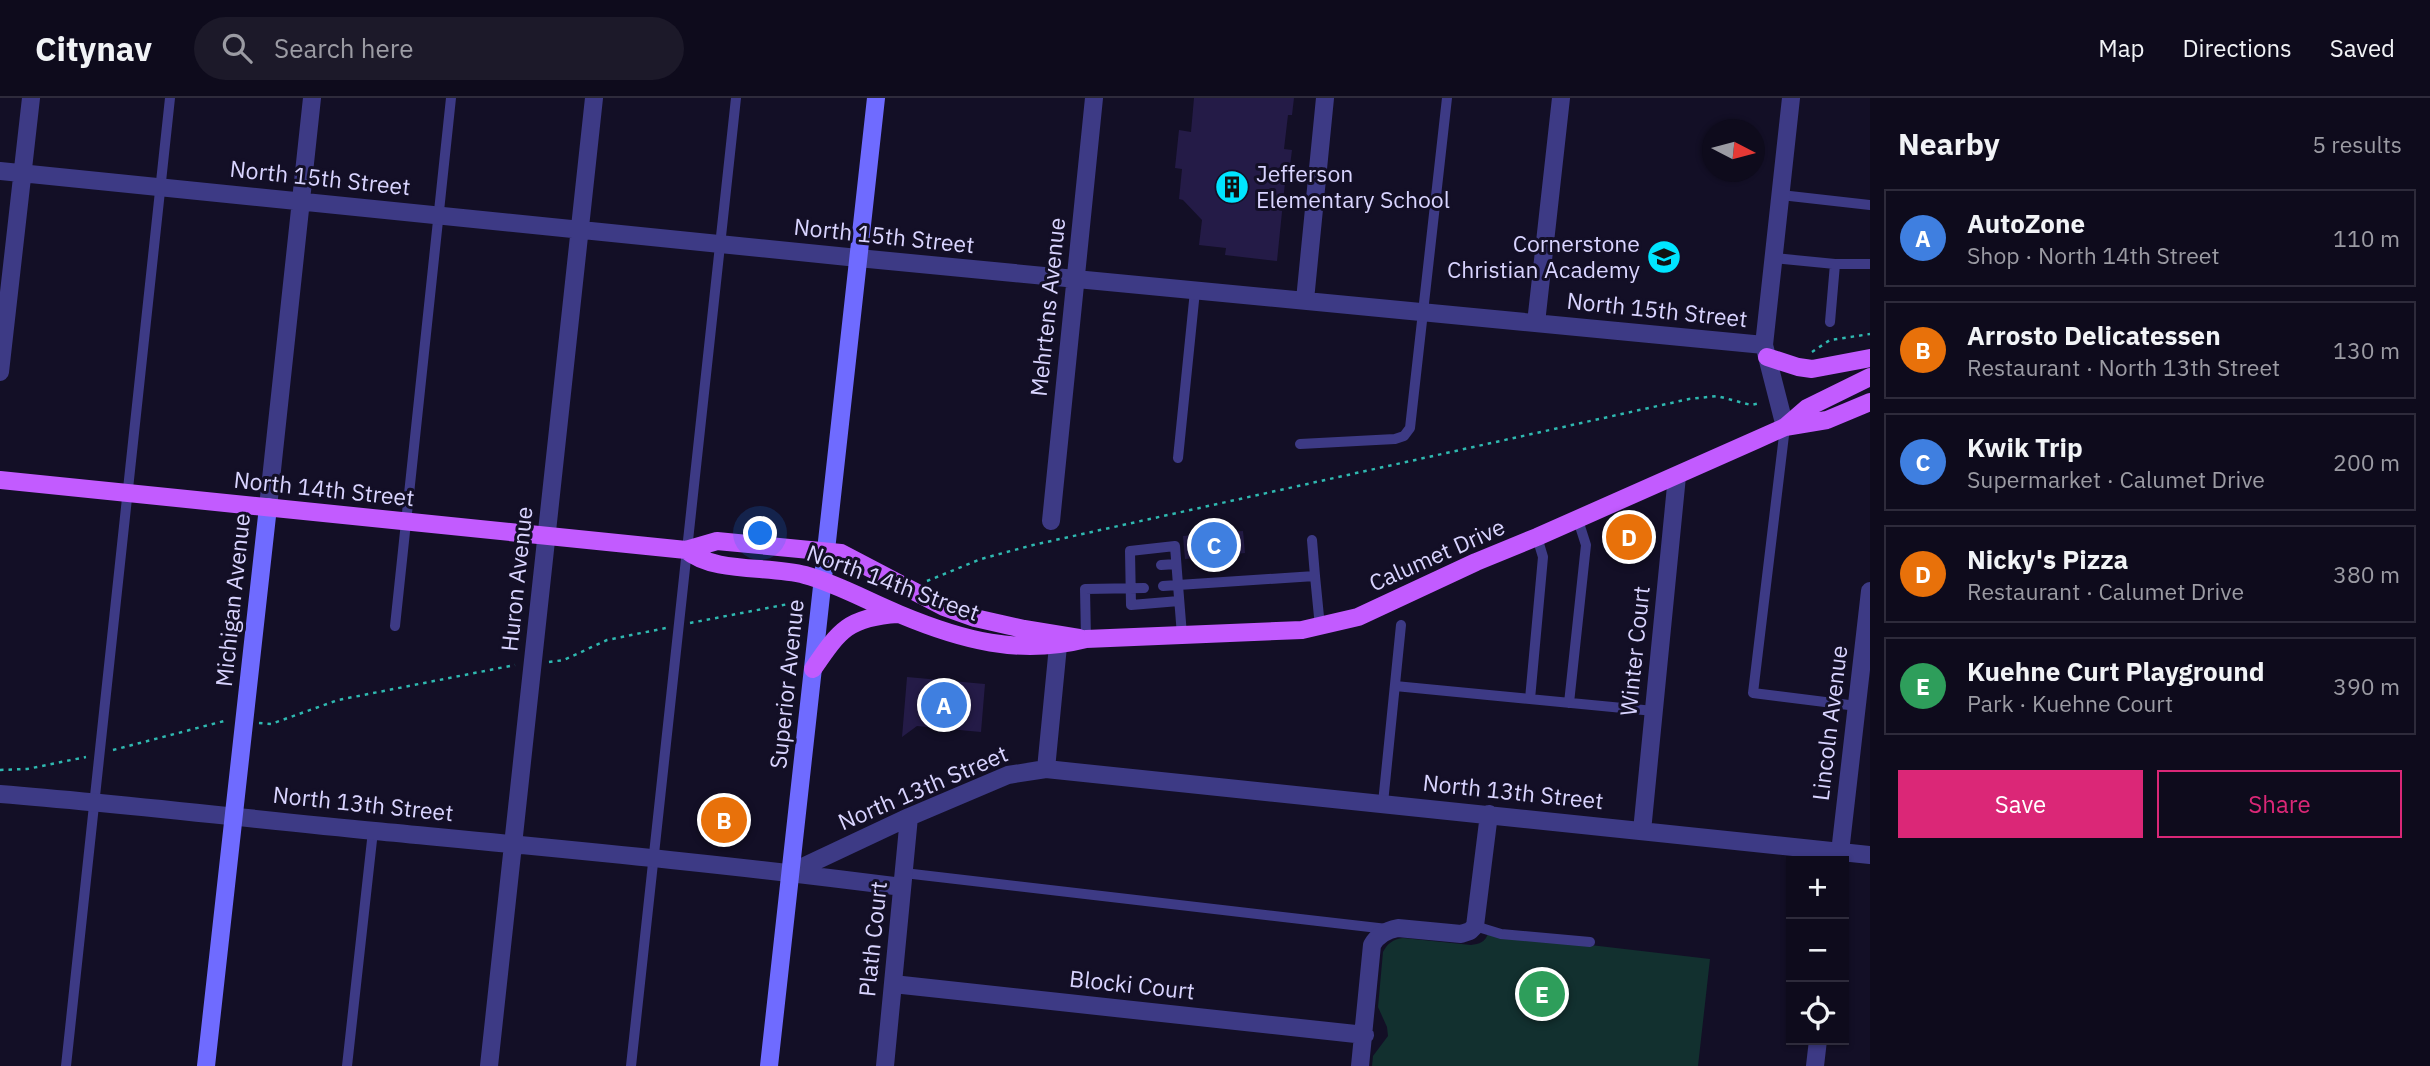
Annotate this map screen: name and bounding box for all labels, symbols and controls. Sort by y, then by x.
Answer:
search box [194,17,684,80]
text: Citynav [35,27,152,70]
icon: search [218,29,256,67]
text: Search here [274,31,413,65]
text: Map [2098,32,2144,64]
text: Directions [2182,32,2292,64]
text: Saved [2330,32,2395,64]
north arrow [1702,119,1765,182]
text: Nearby [1898,124,2000,163]
text: 5 results [2312,129,2402,159]
street label: North 15th Street [228,153,412,201]
place label: Jefferson Elementary School [1256,158,1450,214]
building icon: Jefferson Elementary School [1213,168,1251,206]
text: AutoZone [1967,206,2085,240]
street label: North 15th Street [792,211,976,259]
street label: Mehrtens Avenue [1023,216,1071,398]
text: A [1915,223,1931,253]
text: 110 m [2333,223,2400,253]
place label: Cornerstone Christian Academy [1447,228,1641,284]
school or university icon: Cornerstone Christian Academy [1645,238,1683,276]
text: Shop · North 14th Street [1967,240,2220,270]
street label: North 15th Street [1565,285,1749,333]
text: Arrosto Delicatessen [1967,318,2221,352]
text: B [1915,335,1931,365]
text: 130 m [2333,335,2400,365]
text: Restaurant · North 13th Street [1967,352,2280,382]
text: Kwik Trip [1967,430,2083,464]
text: C [1916,447,1930,477]
text: 200 m [2333,447,2400,477]
street label: North 14th Street [232,464,416,512]
text: Supermarket · Calumet Drive [1967,464,2265,494]
street label: Huron Avenue [493,505,539,653]
street label: Calumet Drive [1364,511,1509,597]
pin: D [1606,511,1652,563]
street label: Michigan Avenue [208,512,256,688]
your location [743,516,777,550]
pin: C [1191,519,1237,571]
street label: North 14th Street [803,537,984,627]
text: Nicky's Pizza [1967,542,2128,576]
text: D [1915,559,1931,589]
text: 380 m [2333,559,2400,589]
text: Restaurant · Calumet Drive [1967,576,2244,606]
street label: Winter Court [1612,584,1656,717]
street label: Superior Avenue [762,598,810,770]
street label: Lincoln Avenue [1805,644,1853,802]
text: Kuehne Curt Playground [1967,654,2265,688]
text: E [1916,671,1930,701]
text: 390 m [2333,671,2400,701]
pin: A [921,679,967,731]
text: Park · Kuehne Court [1967,688,2173,718]
street label: North 13th Street [833,738,1012,836]
street label: North 13th Street [1421,767,1605,815]
button: Save [1898,770,2143,838]
button: Share [2157,770,2402,838]
street label: North 13th Street [271,779,455,827]
pin: B [701,794,747,846]
map controls [1786,856,1849,1045]
button: + [1786,856,1849,919]
street label: Plath Court [851,880,893,998]
button: − [1786,919,1849,982]
street label: Blocki Court [1068,963,1196,1006]
pin: E [1519,968,1565,1020]
button: locate [1786,982,1849,1045]

